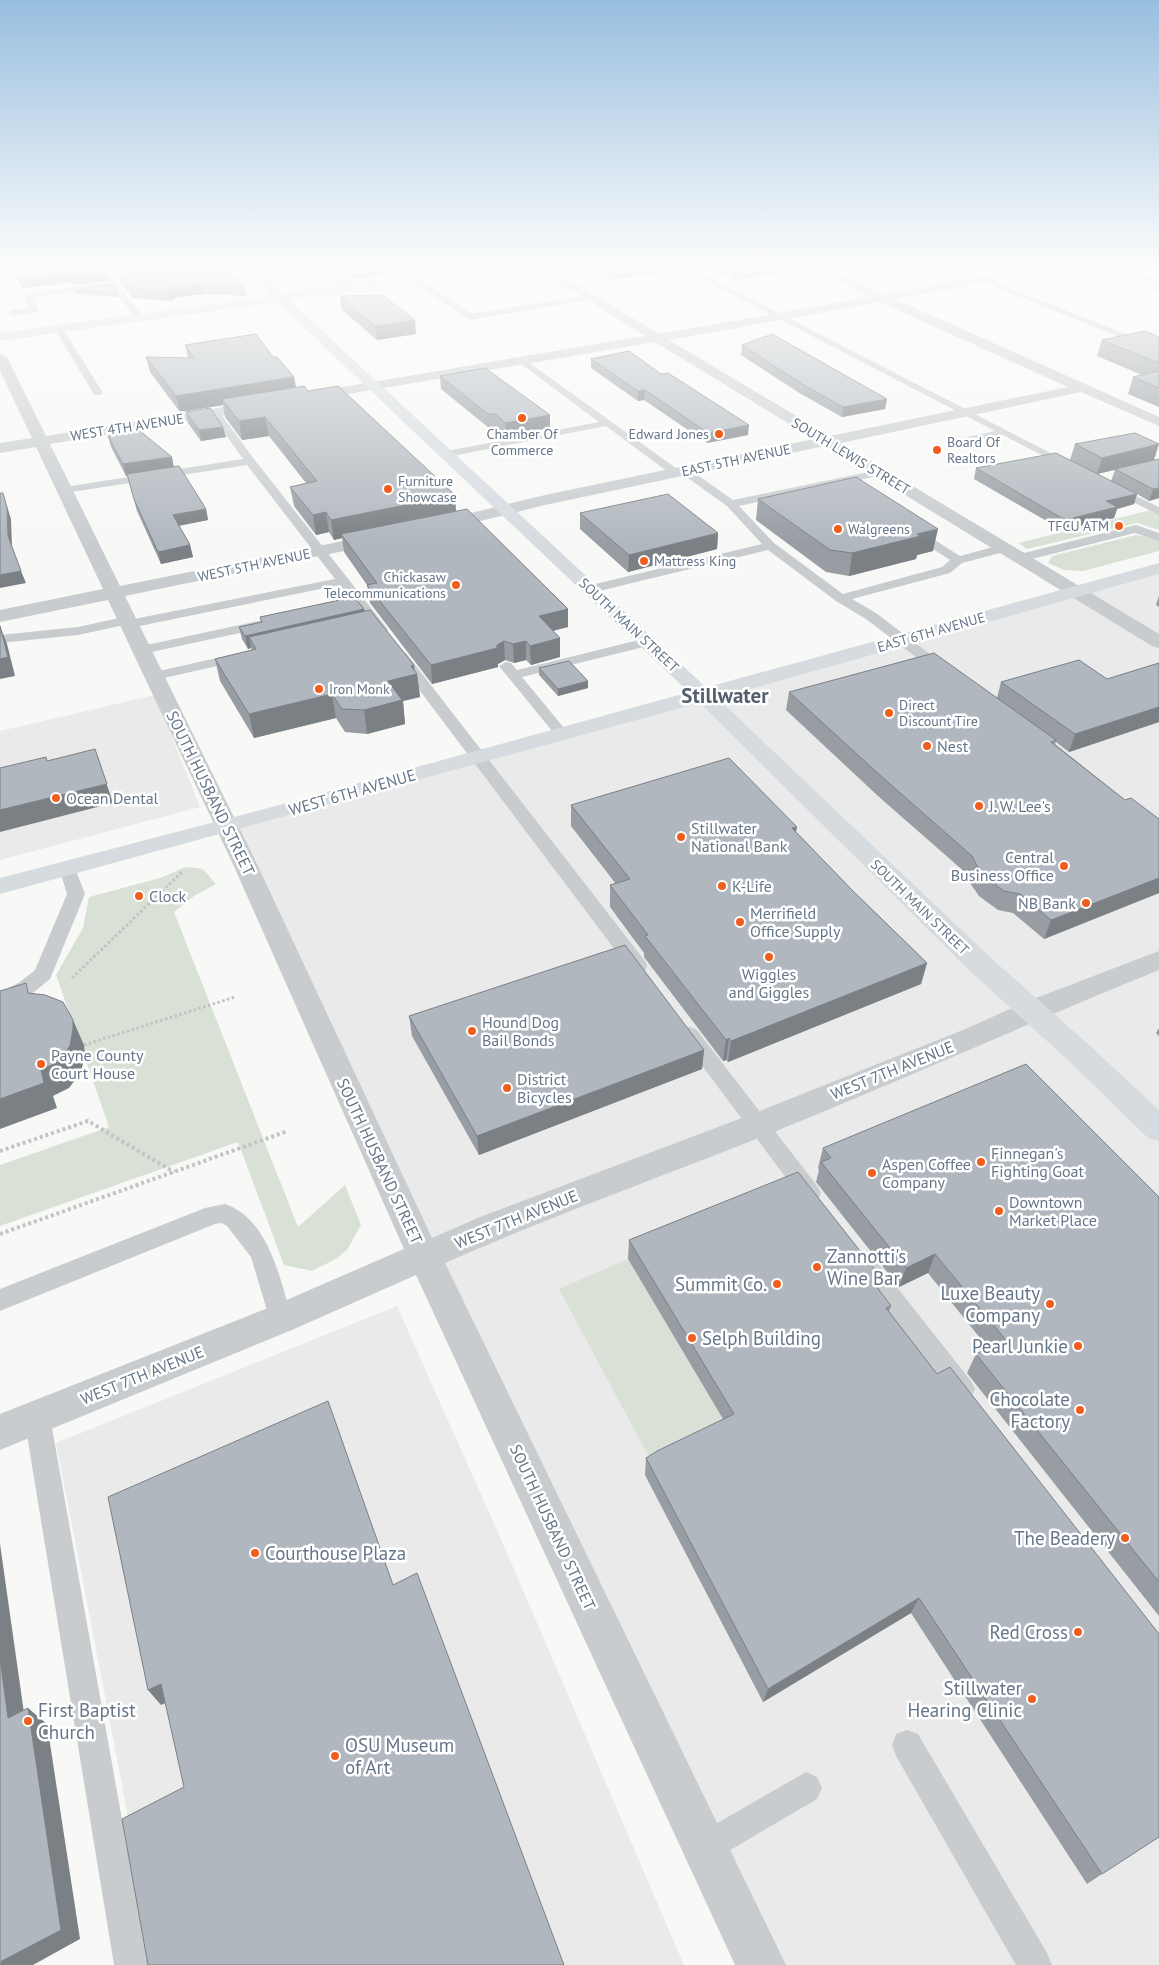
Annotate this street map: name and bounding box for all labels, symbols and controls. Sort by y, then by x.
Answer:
street label: WEST 4TH AVENUE [69,409,185,445]
marker: Chamber Of Commerce [516,412,528,424]
street label: SOUTH LEWIS STREET [789,414,914,499]
place label: Chamber Of Commerce [486,425,558,459]
place label: Edward Jones [628,425,709,443]
marker: Edward Jones [713,428,725,440]
place label: Board Of Realtors [947,433,1000,467]
street label: EAST 5TH AVENUE [680,440,792,480]
marker: Board Of Realtors [931,444,943,456]
place label: Furniture Showcase [398,472,457,506]
marker: Furniture Showcase [382,483,394,495]
place label: TFCU ATM [1047,517,1109,535]
place label: Walgreens [848,520,910,538]
marker: TFCU ATM [1113,520,1125,532]
marker: Walgreens [832,523,844,535]
street label: WEST 5TH AVENUE [196,544,312,586]
place label: Mattress King [654,552,736,570]
marker: Mattress King [638,555,650,567]
place label: Chickasaw Telecommunications [324,568,447,602]
street label: SOUTH MAIN STREET [575,574,683,676]
marker: Chickasaw Telecommunications [450,579,462,591]
street label: EAST 6TH AVENUE [875,608,987,656]
place label: Iron Monk [329,680,390,698]
district label: Stillwater [681,682,769,709]
marker: Iron Monk [313,683,325,695]
place label: Direct Discount Tire [899,696,978,730]
street label: SOUTH HUSBAND STREET [162,707,260,879]
marker: Direct Discount Tire [883,707,895,719]
place label: Nest [937,736,969,756]
marker: Nest [921,740,933,752]
street label: WEST 6TH AVENUE [286,764,418,820]
place label: Ocean Dental [66,788,159,808]
marker: Ocean Dental [50,792,62,804]
place label: J. W. Lee's [988,796,1051,816]
marker: J. W. Lee's [973,800,985,812]
place label: Stillwater National Bank [691,818,788,856]
marker: Stillwater National Bank [675,831,687,843]
place label: Central Business Office [951,847,1054,885]
street label: SOUTH MAIN STREET [867,855,973,959]
marker: Central Business Office [1058,860,1070,872]
place label: K-Life [732,876,772,896]
marker: K-Life [716,880,728,892]
place label: Clock [149,886,187,906]
marker: Clock [133,890,145,902]
place label: NB Bank [1018,893,1076,913]
marker: NB Bank [1080,897,1092,909]
place label: Merrifield Office Supply [750,903,841,941]
marker: Merrifield Office Supply [734,916,746,928]
marker: Wiggles and Giggles [763,951,775,963]
place label: Wiggles and Giggles [729,964,809,1002]
place label: Hound Dog Bail Bonds [482,1012,559,1050]
marker: Hound Dog Bail Bonds [466,1025,478,1037]
street label: WEST 7TH AVENUE [828,1036,956,1104]
place label: Payne County Court House [51,1045,144,1083]
marker: Payne County Court House [35,1058,47,1070]
place label: District Bicycles [517,1069,572,1107]
street label: SOUTH HUSBAND STREET [333,1075,427,1247]
marker: District Bicycles [501,1082,513,1094]
place label: Finnegan's Fighting Goat [991,1143,1085,1181]
place label: Aspen Coffee Company [882,1154,971,1192]
marker: Finnegan's Fighting Goat [975,1156,987,1168]
marker: Aspen Coffee Company [866,1167,878,1179]
street label: WEST 7TH AVENUE [452,1185,580,1253]
place label: Downtown Market Place [1009,1192,1097,1230]
marker: Downtown Market Place [993,1205,1005,1217]
place label: Zannotti's Wine Bar [827,1244,906,1290]
marker: Zannotti's Wine Bar [811,1261,823,1273]
place label: Summit Co. [675,1272,767,1296]
marker: Summit Co. [771,1278,783,1290]
place label: Luxe Beauty Company [941,1281,1040,1327]
marker: Luxe Beauty Company [1044,1298,1056,1310]
place label: Selph Building [702,1326,821,1350]
marker: Selph Building [686,1332,698,1344]
place label: Pearl Junkie [972,1334,1068,1358]
marker: Pearl Junkie [1072,1340,1084,1352]
street label: WEST 7TH AVENUE [78,1341,206,1409]
place label: Chocolate Factory [989,1387,1070,1433]
marker: Chocolate Factory [1074,1404,1086,1416]
street label: SOUTH HUSBAND STREET [506,1441,600,1613]
place label: The Beadery [1014,1526,1115,1550]
marker: The Beadery [1119,1532,1131,1544]
place label: Courthouse Plaza [265,1541,406,1565]
marker: Courthouse Plaza [249,1547,261,1559]
place label: Red Cross [989,1620,1068,1644]
marker: Red Cross [1072,1626,1084,1638]
place label: Stillwater Hearing Clinic [907,1676,1023,1722]
marker: Stillwater Hearing Clinic [1026,1693,1038,1705]
place label: First Baptist Church [38,1698,136,1744]
marker: First Baptist Church [22,1715,34,1727]
place label: OSU Museum of Art [345,1733,454,1779]
marker: OSU Museum of Art [329,1750,341,1762]

